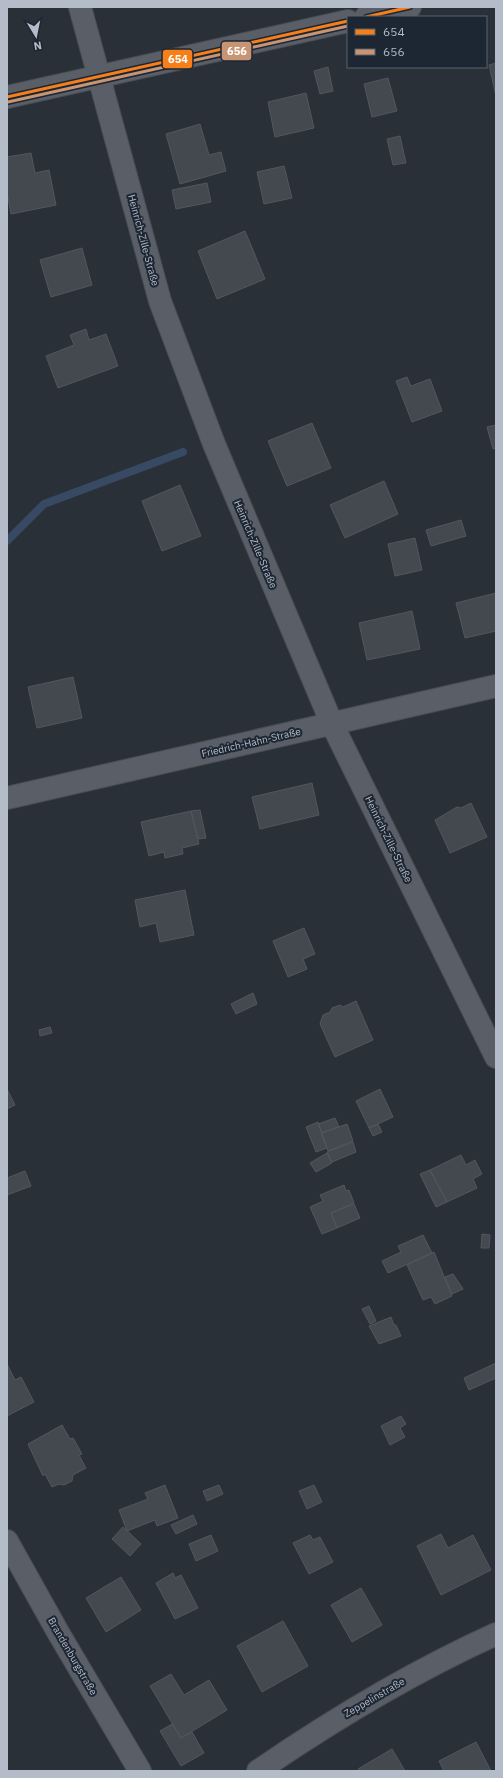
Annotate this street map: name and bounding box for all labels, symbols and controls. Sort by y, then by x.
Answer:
north arrow [16,16,56,56]
legend [347,16,487,68]
text: 654 [383,24,405,39]
text: N [33,38,43,53]
line badge: 656 [221,41,252,61]
text: 656 [227,44,247,58]
text: 656 [383,44,405,59]
line badge: 654 [162,49,193,69]
text: 654 [168,52,188,66]
street label: Heinrich-Zille-Straße [125,193,162,288]
street label: Heinrich-Zille-Straße [231,498,280,591]
street label: Friedrich-Hahn-Straße [200,725,302,760]
street label: Heinrich-Zille-Straße [362,794,415,885]
street label: Brandenburgstraße [45,1615,100,1698]
street label: Zeppelinstraße [341,1674,408,1720]

